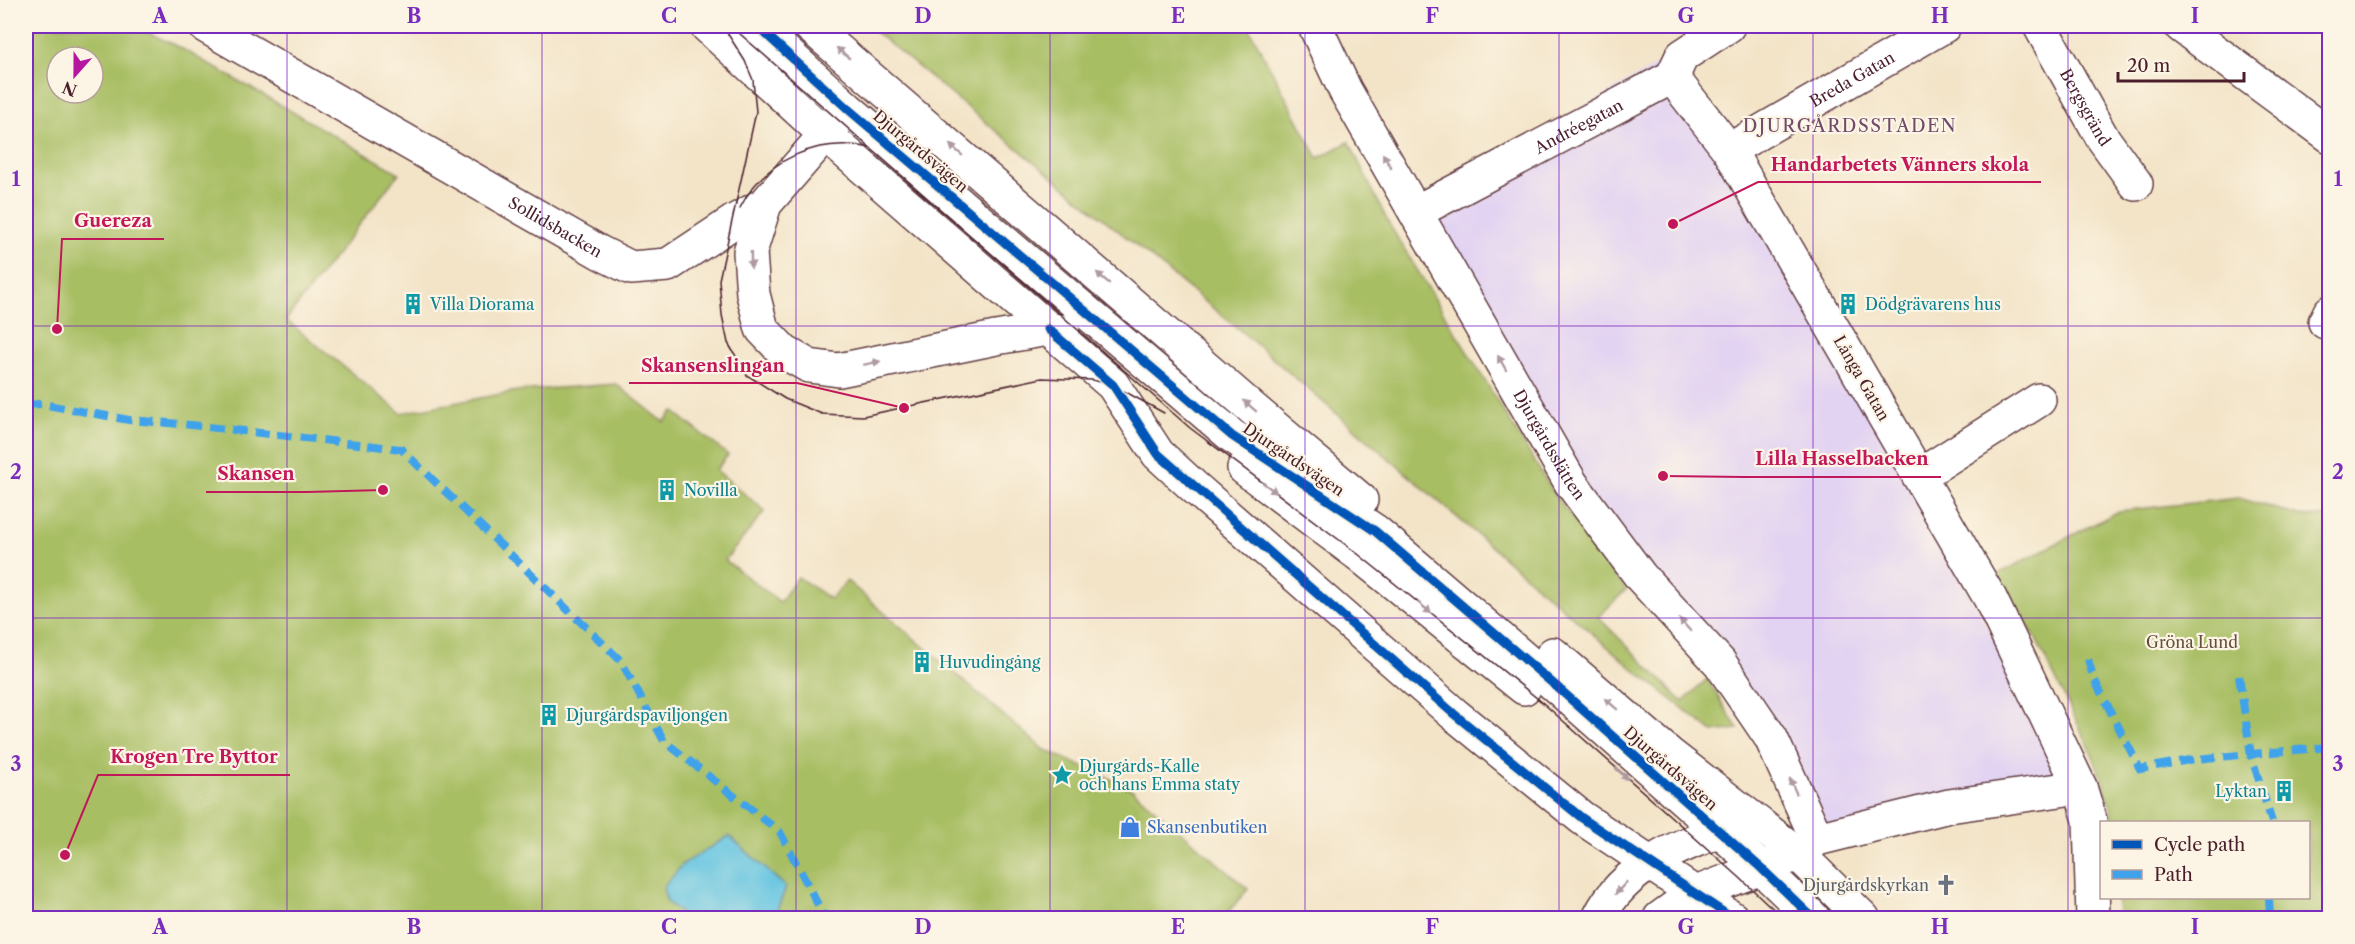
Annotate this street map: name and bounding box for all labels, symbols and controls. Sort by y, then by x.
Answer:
text: A [151,4,168,28]
text: B [407,4,422,28]
text: C [661,4,677,28]
text: D [914,4,932,28]
text: E [1171,4,1185,28]
text: F [1425,4,1439,28]
text: G [1678,4,1695,28]
text: H [1931,4,1949,28]
text: I [2191,4,2199,28]
north arrow [45,45,105,105]
scale bar [2118,45,2244,83]
one-way arrow [836,47,851,60]
street label: Breda Gatan [1806,47,1898,111]
text: 20 m [2127,55,2171,77]
street label: Bergsgränd [2056,65,2115,150]
text: N [59,77,80,101]
street label: Andréegatan [1530,95,1626,158]
street label: Djurgårdsvägen [869,105,973,197]
district label: DJURGÅRDSSTADEN [1743,114,1957,137]
one-way arrow [948,143,963,157]
callout: Handarbetets Vänners skola [1758,146,2041,182]
one-way arrow [1381,153,1392,169]
text: Handarbetets Vänners skola [1771,154,2030,176]
text: 1 [12,167,21,191]
text: 1 [2334,167,2343,191]
street label: Sollidsbacken [505,192,606,262]
callout: Guereza [62,203,164,239]
text: Guereza [74,210,152,232]
one-way arrow [746,250,756,269]
one-way arrow [1095,271,1110,285]
building icon: Villa Diorama [401,292,425,316]
building icon: Dödgrävarens hus [1836,292,1860,316]
place label: Villa Diorama [429,294,535,314]
place label: Dödgrävarens hus [1865,294,2001,314]
street label: Långa Gatan [1830,332,1894,424]
callout: Skansenslingan [629,347,797,383]
one-way arrow [1497,354,1507,371]
text: Skansenslingan [641,355,786,377]
one-way arrow [863,358,882,367]
street label: Djurgårdsslätten [1509,386,1590,504]
one-way arrow [1243,400,1258,413]
street label: Djurgårdsvägen [1240,418,1348,500]
callout: Lilla Hasselbacken [1744,441,1941,477]
text: Lilla Hasselbacken [1755,448,1929,470]
callout: Skansen [206,456,307,492]
text: 2 [10,460,22,484]
text: 2 [2332,460,2344,484]
text: Skansen [217,463,295,485]
building icon: Novilla [655,478,679,502]
place label: Novilla [684,480,738,500]
one-way arrow [1263,482,1278,494]
one-way arrow [1417,601,1432,613]
one-way arrow [1679,618,1692,633]
park label: Gröna Lund [2146,632,2238,652]
building icon: Huvudingång [910,650,934,674]
place label: Huvudingång [939,652,1041,672]
one-way arrow [1604,698,1619,711]
building icon: Djurgårdspaviljongen [537,703,561,727]
place label: Djurgårdspaviljongen [566,705,728,725]
street label: Djurgårdsvägen [1620,722,1722,814]
callout: Krogen Tre Byttor [98,739,290,775]
text: Krogen Tre Byttor [110,746,278,768]
text: 3 [10,752,22,776]
text: 3 [2332,752,2344,776]
place label: Djurgårds-Kalle och hans Emma staty [1079,756,1241,794]
place icon: Djurgårds-Kalle och hans Emma staty [1050,763,1074,787]
one-way arrow [1614,767,1629,780]
one-way arrow [1788,776,1798,794]
building icon: Lyktan [2272,779,2296,803]
place label: Lyktan [2215,781,2267,801]
shop icon: Skansenbutiken [1118,815,1142,839]
place label: Skansenbutiken [1147,817,1268,837]
legend [2100,821,2310,899]
text: Cycle path [2154,834,2245,856]
text: Path [2154,864,2193,886]
church icon: Djurgårdskyrkan [1934,873,1958,897]
place label: Djurgårdskyrkan [1803,875,1929,895]
one-way arrow [1615,880,1628,895]
text: A [151,915,168,939]
text: B [407,915,422,939]
text: C [661,915,677,939]
text: D [914,915,932,939]
text: E [1171,915,1185,939]
text: F [1425,915,1439,939]
text: G [1678,915,1695,939]
text: H [1931,915,1949,939]
text: I [2191,915,2199,939]

